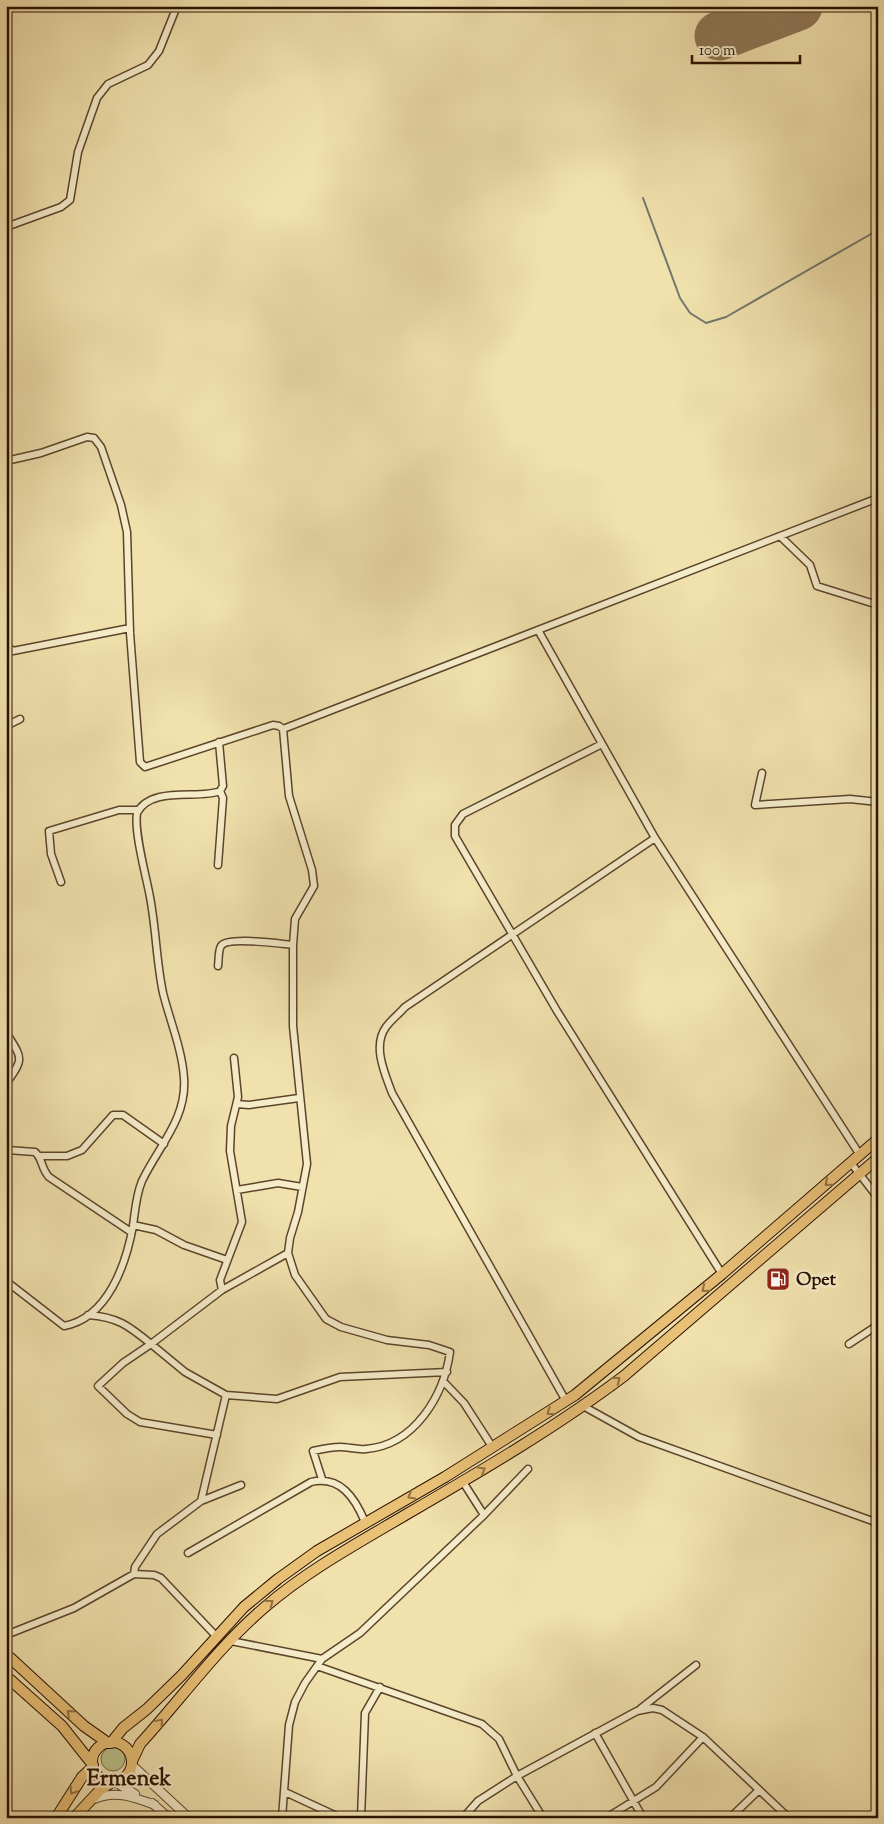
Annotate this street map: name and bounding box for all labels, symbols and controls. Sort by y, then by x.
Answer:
scale bar [692,32,799,64]
text: 100 m [699,41,736,62]
one-way arrow [824,1177,833,1186]
fuel station icon: Opet [765,1266,791,1292]
place label: Opet [796,1268,837,1294]
one-way arrow [701,1283,710,1292]
one-way arrow [611,1378,620,1386]
one-way arrow [547,1405,556,1415]
one-way arrow [477,1467,486,1477]
one-way arrow [408,1490,417,1500]
one-way arrow [265,1599,274,1608]
one-way arrow [67,1710,76,1719]
one-way arrow [154,1718,163,1727]
district label: Ermenek [87,1764,171,1796]
one-way arrow [70,1786,79,1795]

